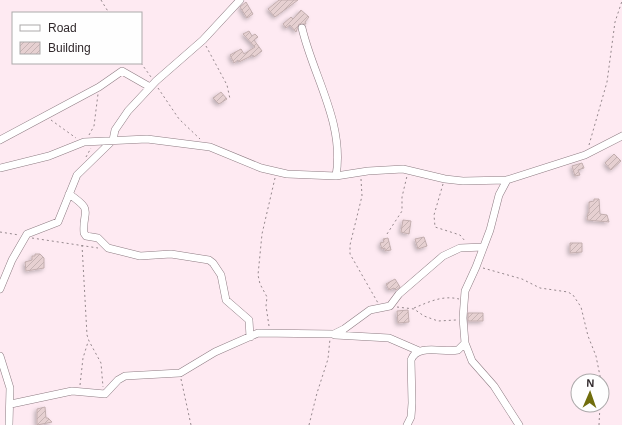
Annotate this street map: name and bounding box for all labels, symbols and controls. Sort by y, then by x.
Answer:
legend [12,12,142,64]
text: Road [48,21,77,35]
text: Building [48,41,91,55]
north arrow [570,373,610,413]
text: N [586,377,595,389]

